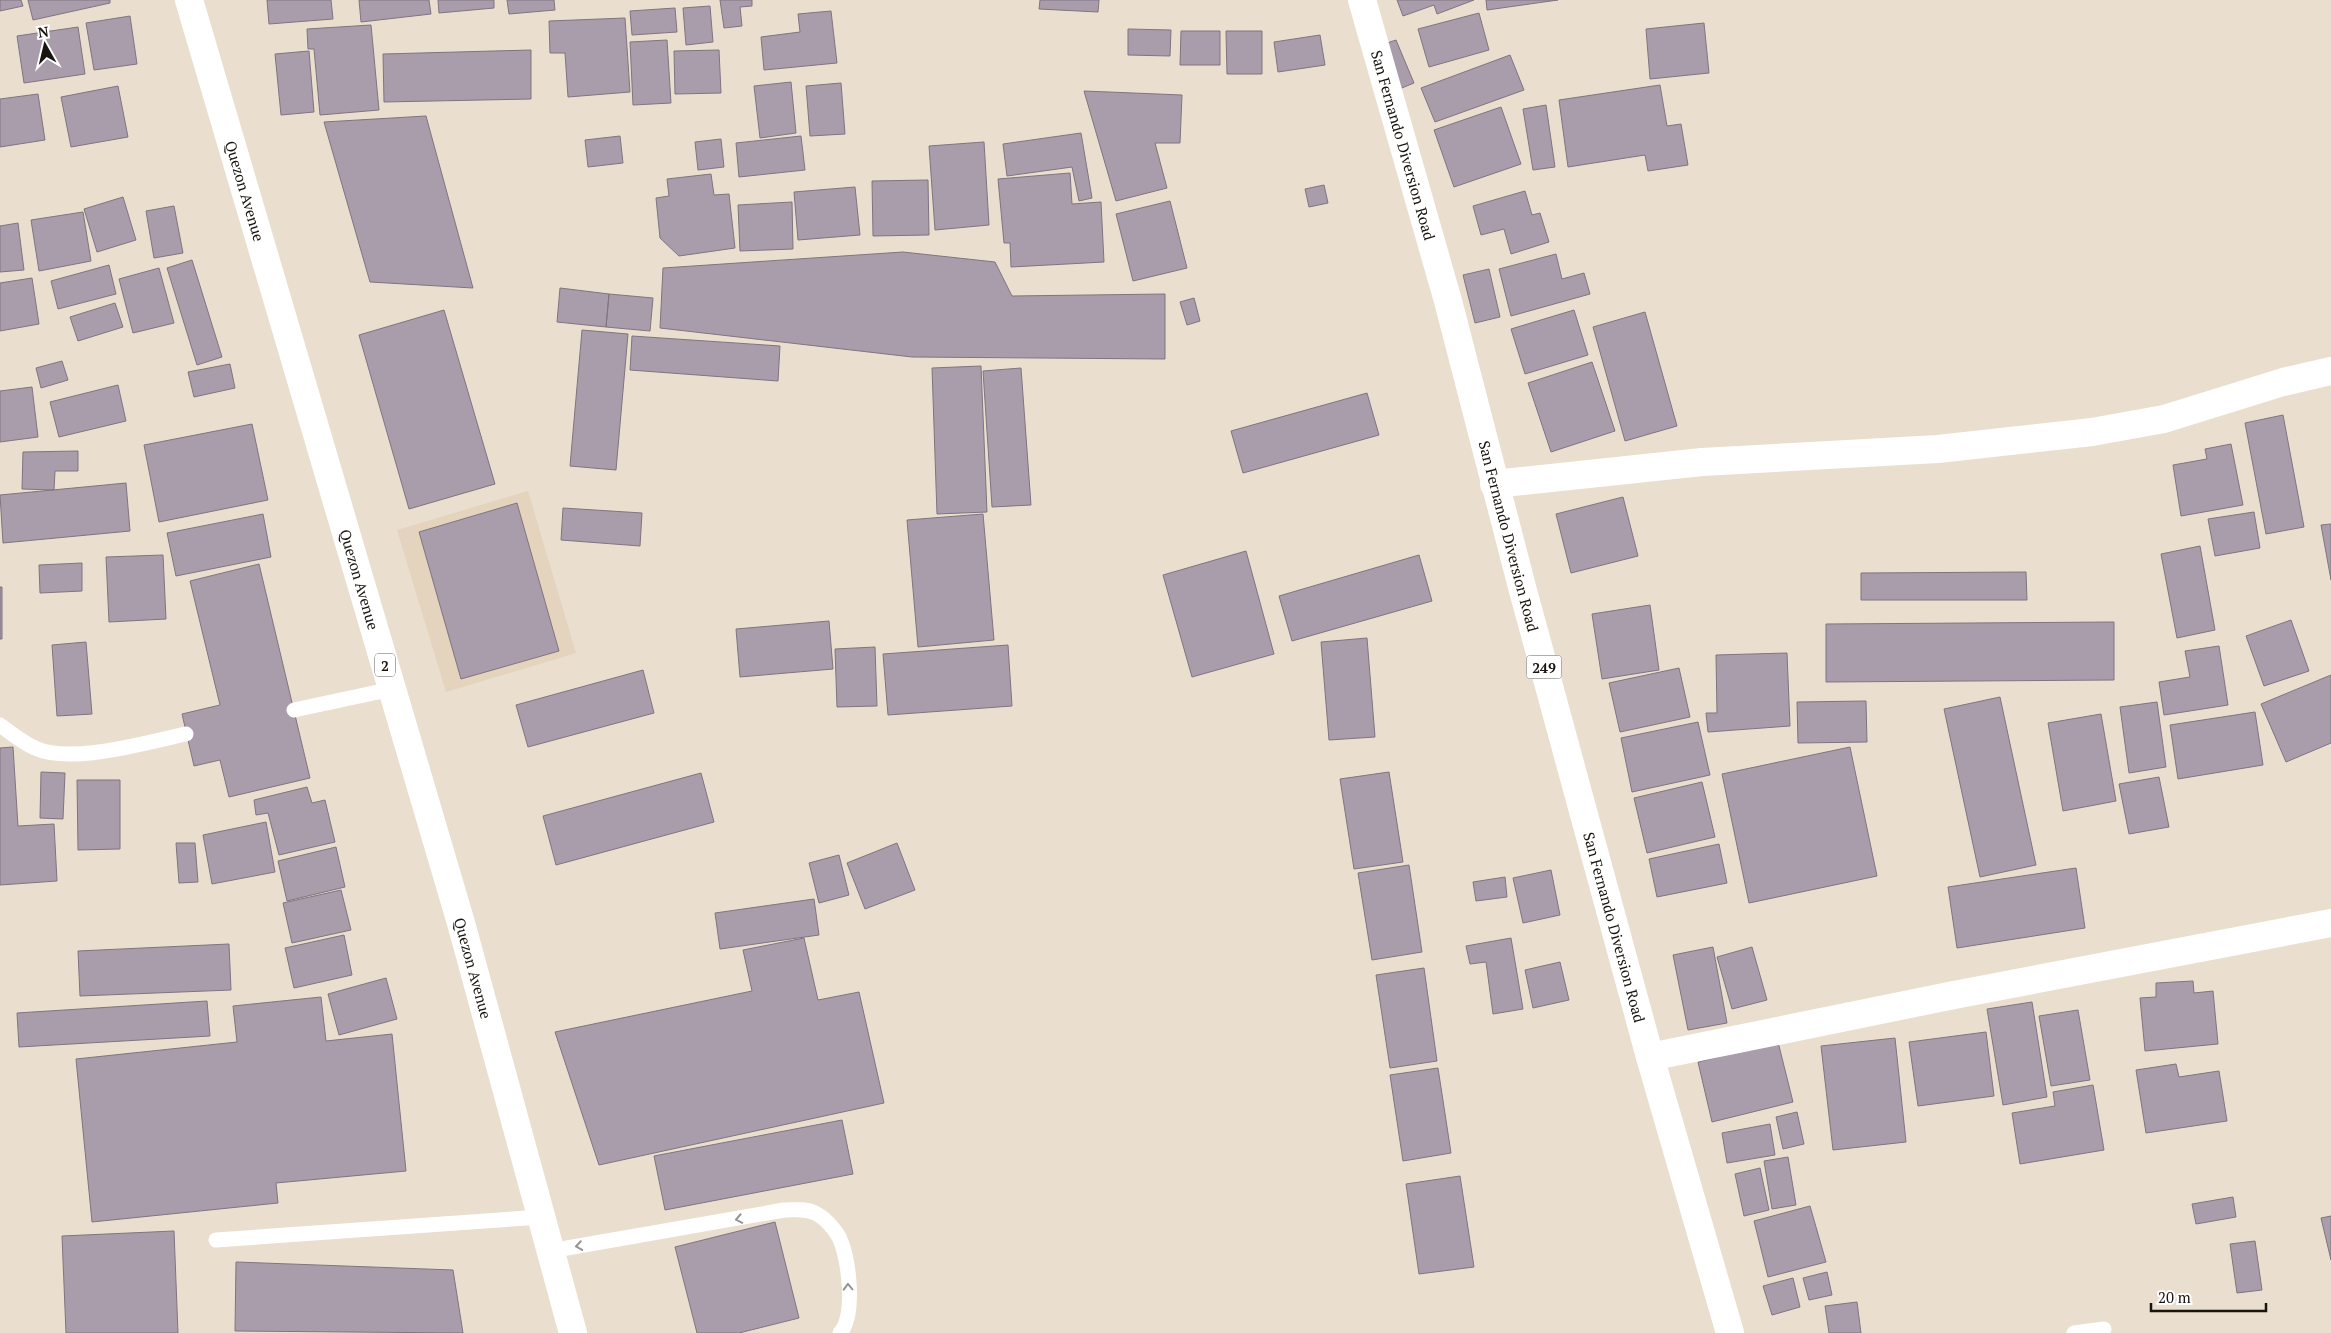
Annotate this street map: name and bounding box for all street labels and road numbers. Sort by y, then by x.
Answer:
street label: San Fernando Diversion Road [1367,48,1440,242]
street label: Quezon Avenue [221,138,270,244]
street label: San Fernando Diversion Road [1475,439,1544,634]
street label: Quezon Avenue [335,527,384,632]
road number: 2 [375,654,395,676]
road number: 249 [1526,656,1562,679]
street label: San Fernando Diversion Road [1579,830,1650,1025]
street label: Quezon Avenue [450,915,497,1021]

